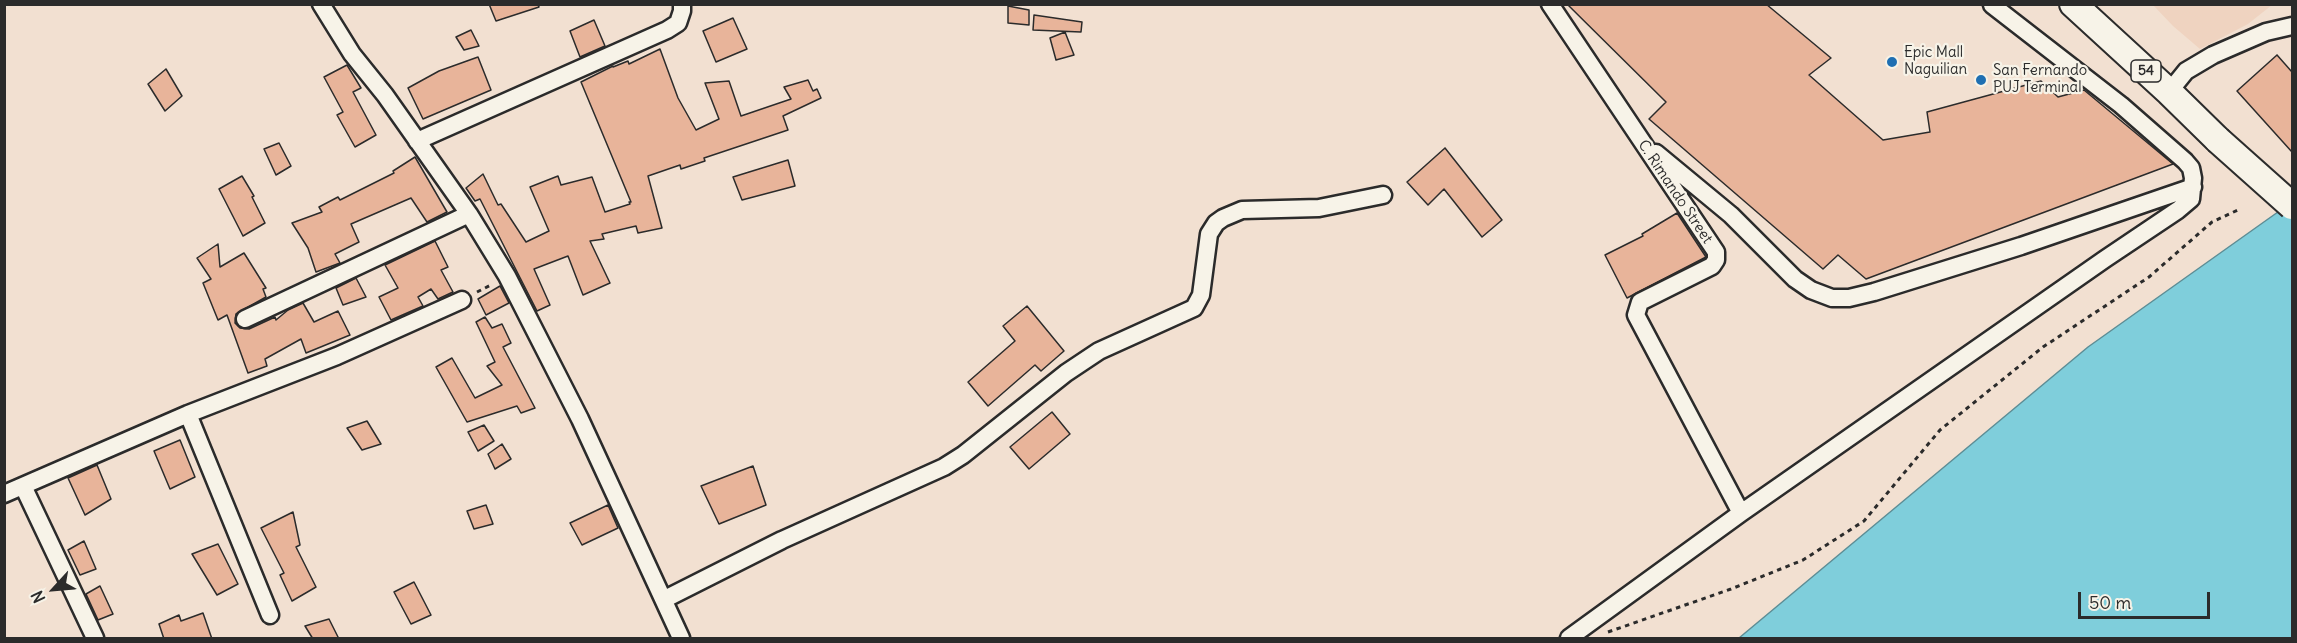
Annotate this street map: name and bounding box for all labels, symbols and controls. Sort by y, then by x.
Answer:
place label: Epic Mall Naguilian [1904,44,1967,79]
marker: Epic Mall Naguilian [1885,55,1899,69]
road number: 54 [2131,60,2161,82]
place label: San Fernando PUJ Terminal [1993,62,2087,97]
marker: San Fernando PUJ Terminal [1974,73,1988,87]
street label: C. Rimando Street [1634,137,1716,247]
north arrow [24,559,84,619]
scale bar [2081,580,2213,618]
text: N [26,588,49,606]
text: 50 m [2089,591,2131,614]

